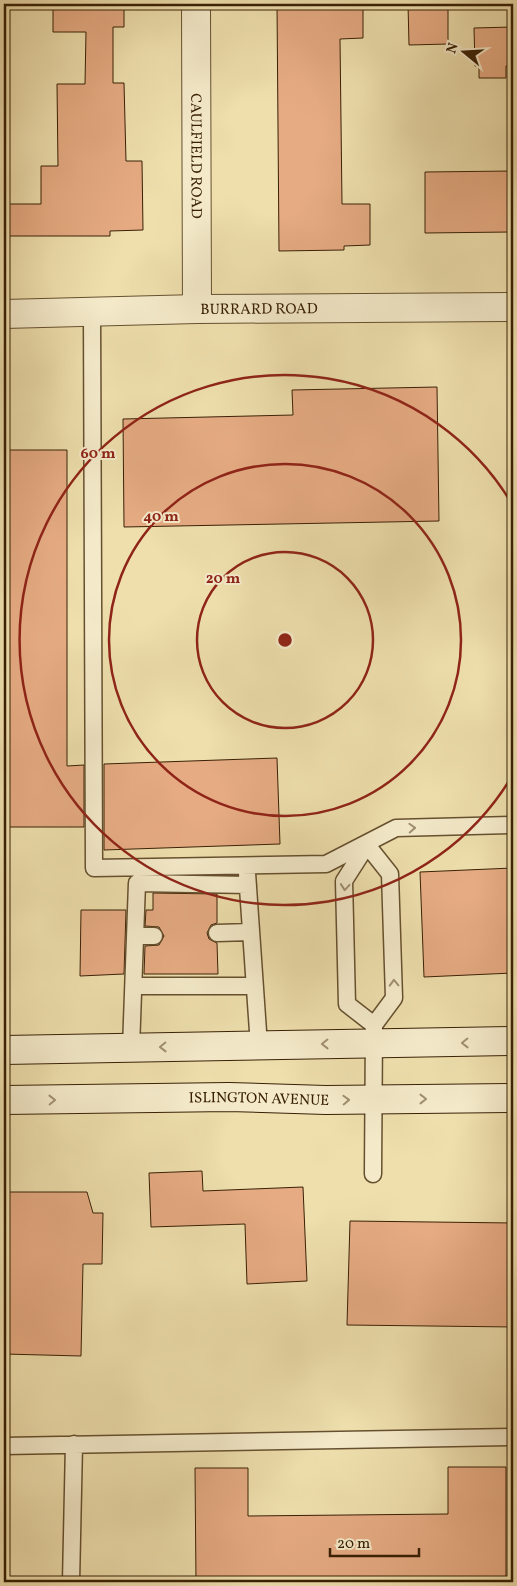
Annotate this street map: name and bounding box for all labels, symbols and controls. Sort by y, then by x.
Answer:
north arrow [440,28,490,78]
text: N [442,41,464,56]
street label: CAULFIELD ROAD [184,93,206,219]
street label: BURRARD ROAD [200,299,318,321]
text: 60 m [81,444,116,465]
text: 40 m [143,507,179,528]
text: 20 m [206,569,241,590]
centre of rings [276,631,294,649]
one-way arrow [408,823,416,833]
one-way arrow [340,884,351,892]
one-way arrow [388,979,399,987]
one-way arrow [460,1037,468,1048]
one-way arrow [321,1039,329,1049]
one-way arrow [159,1042,166,1052]
street label: ISLINGTON AVENUE [189,1088,329,1112]
one-way arrow [342,1094,350,1105]
one-way arrow [420,1094,427,1104]
one-way arrow [49,1095,57,1105]
scale bar [330,1526,418,1558]
text: 20 m [337,1534,370,1555]

